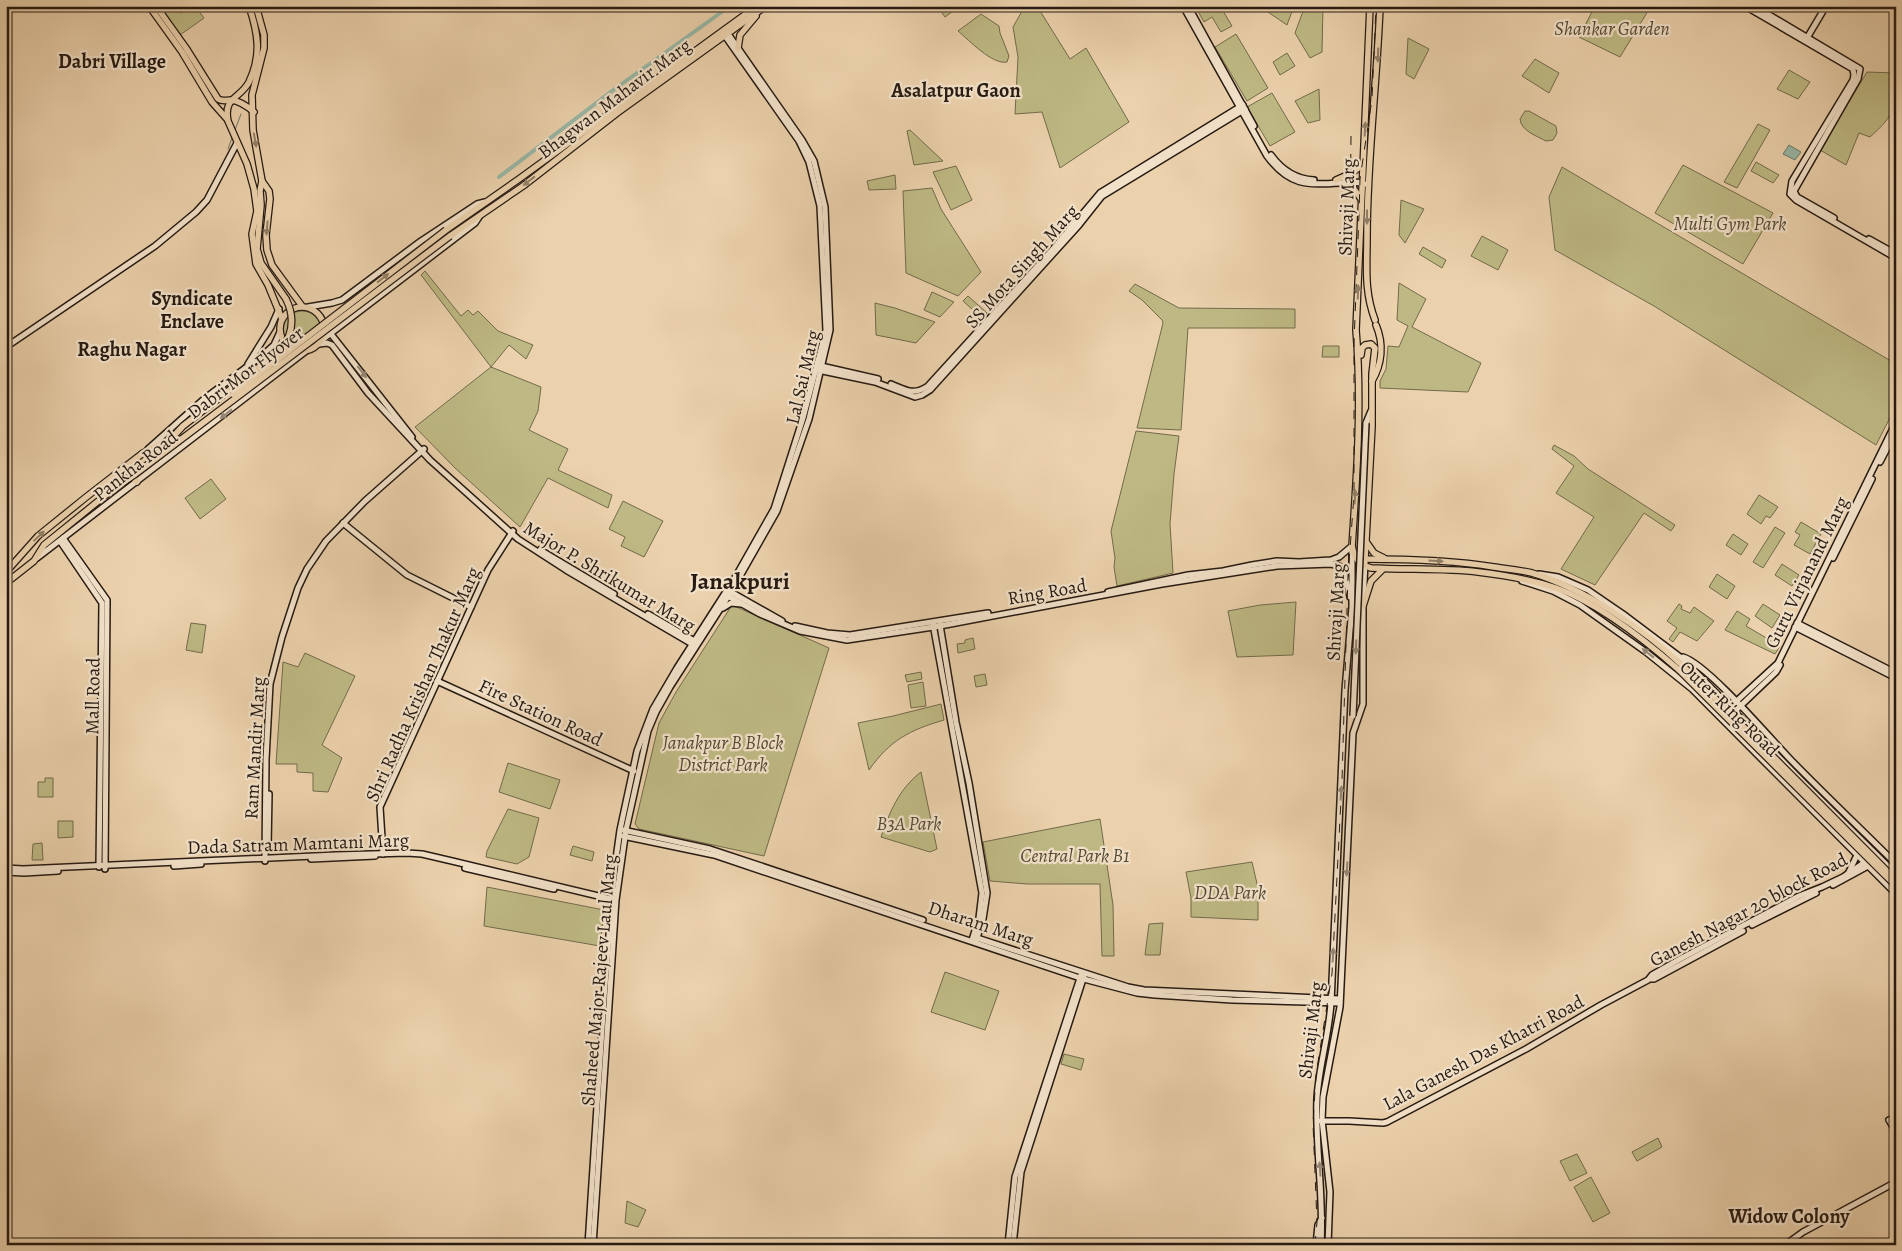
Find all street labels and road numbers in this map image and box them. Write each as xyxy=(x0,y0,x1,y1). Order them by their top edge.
street label: Bhagwan Mahavir Marg xyxy=(533,32,697,165)
street label: Shivaji Marg xyxy=(1332,157,1362,256)
street label: SS Mota Singh Marg xyxy=(959,199,1085,334)
street label: Dabri Mor Flyover xyxy=(182,320,309,425)
street label: Lal Sai Marg xyxy=(779,327,827,427)
street label: Pankha Road xyxy=(88,424,184,507)
street label: Guru Virjanand Marg xyxy=(1759,492,1855,653)
street label: Major P. Shrikumar Marg xyxy=(518,515,701,639)
street label: Shri Radha Krishan Thakur Marg xyxy=(359,562,487,806)
street label: Shivaji Marg xyxy=(1320,562,1352,662)
street label: Ring Road xyxy=(1006,572,1090,612)
street label: Outer Ring Road xyxy=(1674,654,1785,764)
street label: Mall Road xyxy=(79,656,107,735)
street label: Fire Station Road xyxy=(474,673,608,753)
street label: Ram Mandir Marg xyxy=(238,676,272,820)
street label: Dada Satram Mamtani Marg xyxy=(187,827,410,861)
street label: Ganesh Nagar 20 block Road xyxy=(1645,846,1853,973)
street label: Shaheed Major Rajeev Laul Marg xyxy=(575,853,623,1107)
street label: Dharam Marg xyxy=(925,895,1037,953)
street label: Shivaji Marg xyxy=(1292,980,1330,1080)
street label: Lala Ganesh Das Khatri Road xyxy=(1378,988,1589,1117)

